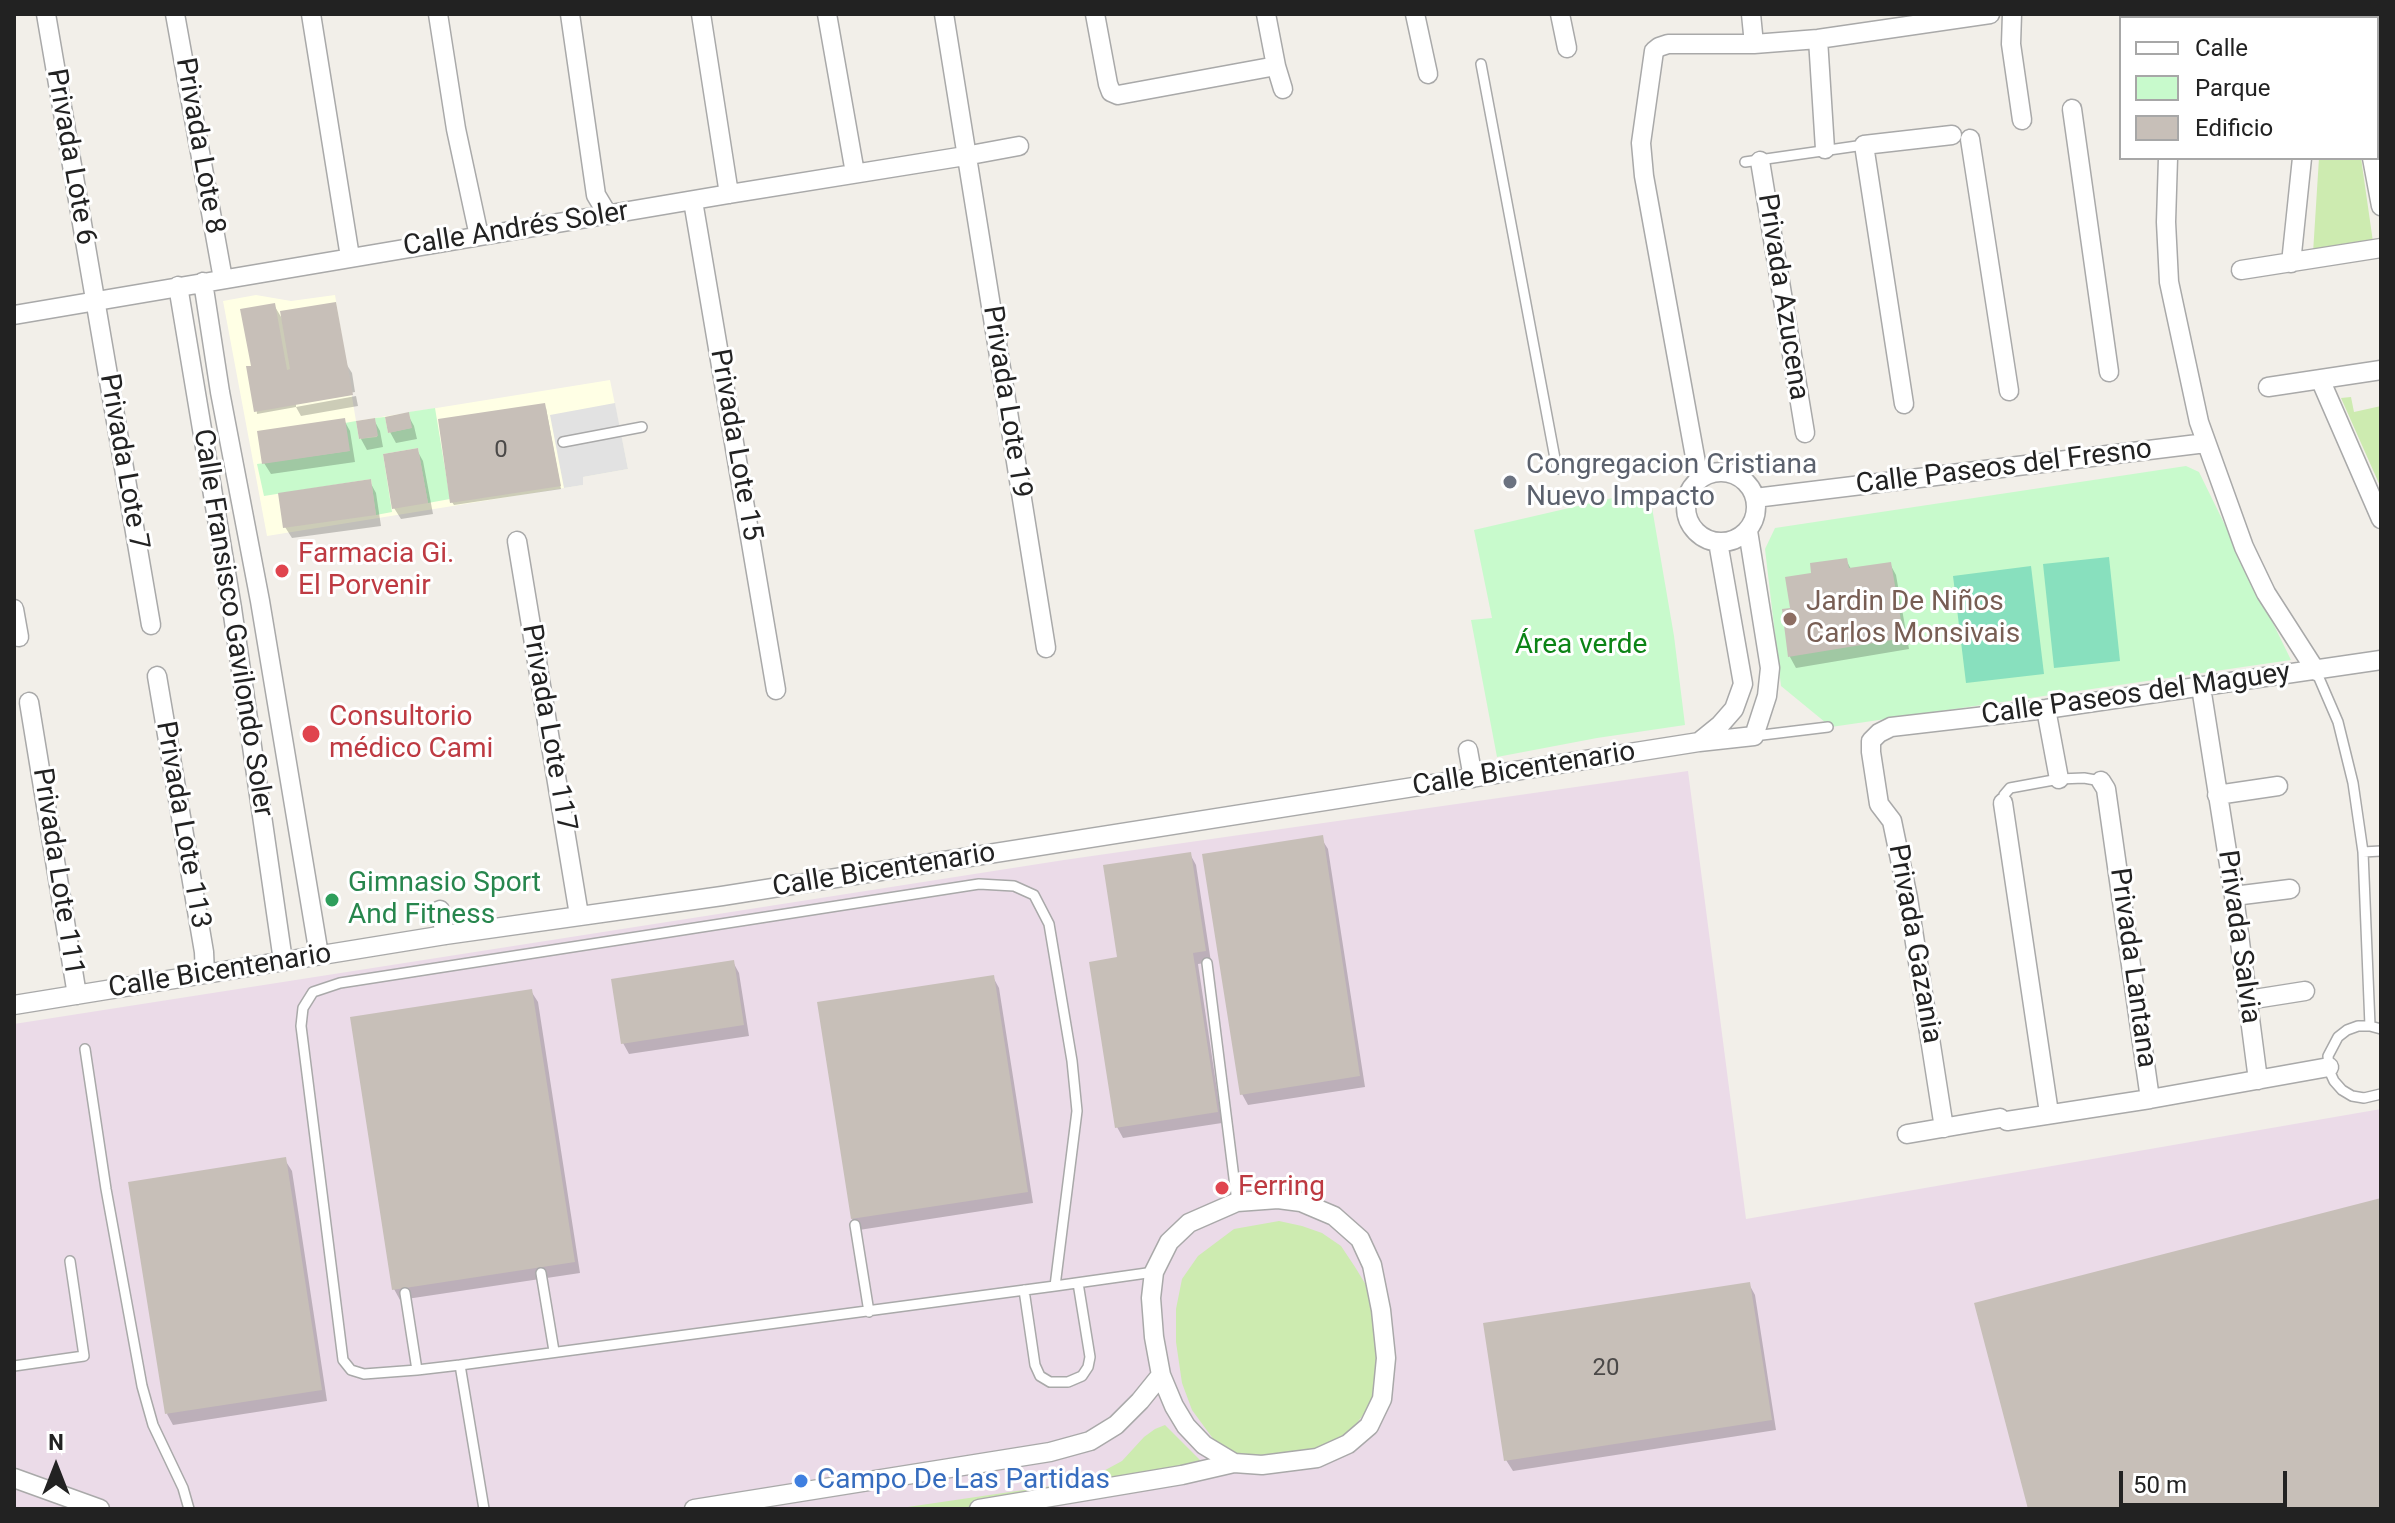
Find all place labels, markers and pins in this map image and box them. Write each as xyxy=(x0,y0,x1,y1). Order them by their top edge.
place label: Congregacion Cristiana Nuevo Impacto xyxy=(1526,449,1817,515)
marker: Congregacion Cristiana Nuevo Impacto xyxy=(1501,473,1519,491)
place label: Farmacia Gi. El Porvenir xyxy=(298,538,454,604)
marker: Farmacia Gi. El Porvenir xyxy=(273,562,291,580)
place label: Jardin De Niños Carlos Monsivais xyxy=(1806,586,2020,652)
marker: Jardin De Niños Carlos Monsivais xyxy=(1781,610,1799,628)
place label: Consultorio médico Cami xyxy=(329,701,493,767)
marker: Consultorio médico Cami xyxy=(300,723,322,745)
place label: Gimnasio Sport And Fitness xyxy=(348,867,541,933)
marker: Gimnasio Sport And Fitness xyxy=(323,891,341,909)
place label: Ferring xyxy=(1238,1171,1325,1205)
marker: Ferring xyxy=(1213,1179,1231,1197)
place label: Campo De Las Partidas xyxy=(817,1464,1110,1498)
marker: Campo De Las Partidas xyxy=(792,1472,810,1490)

